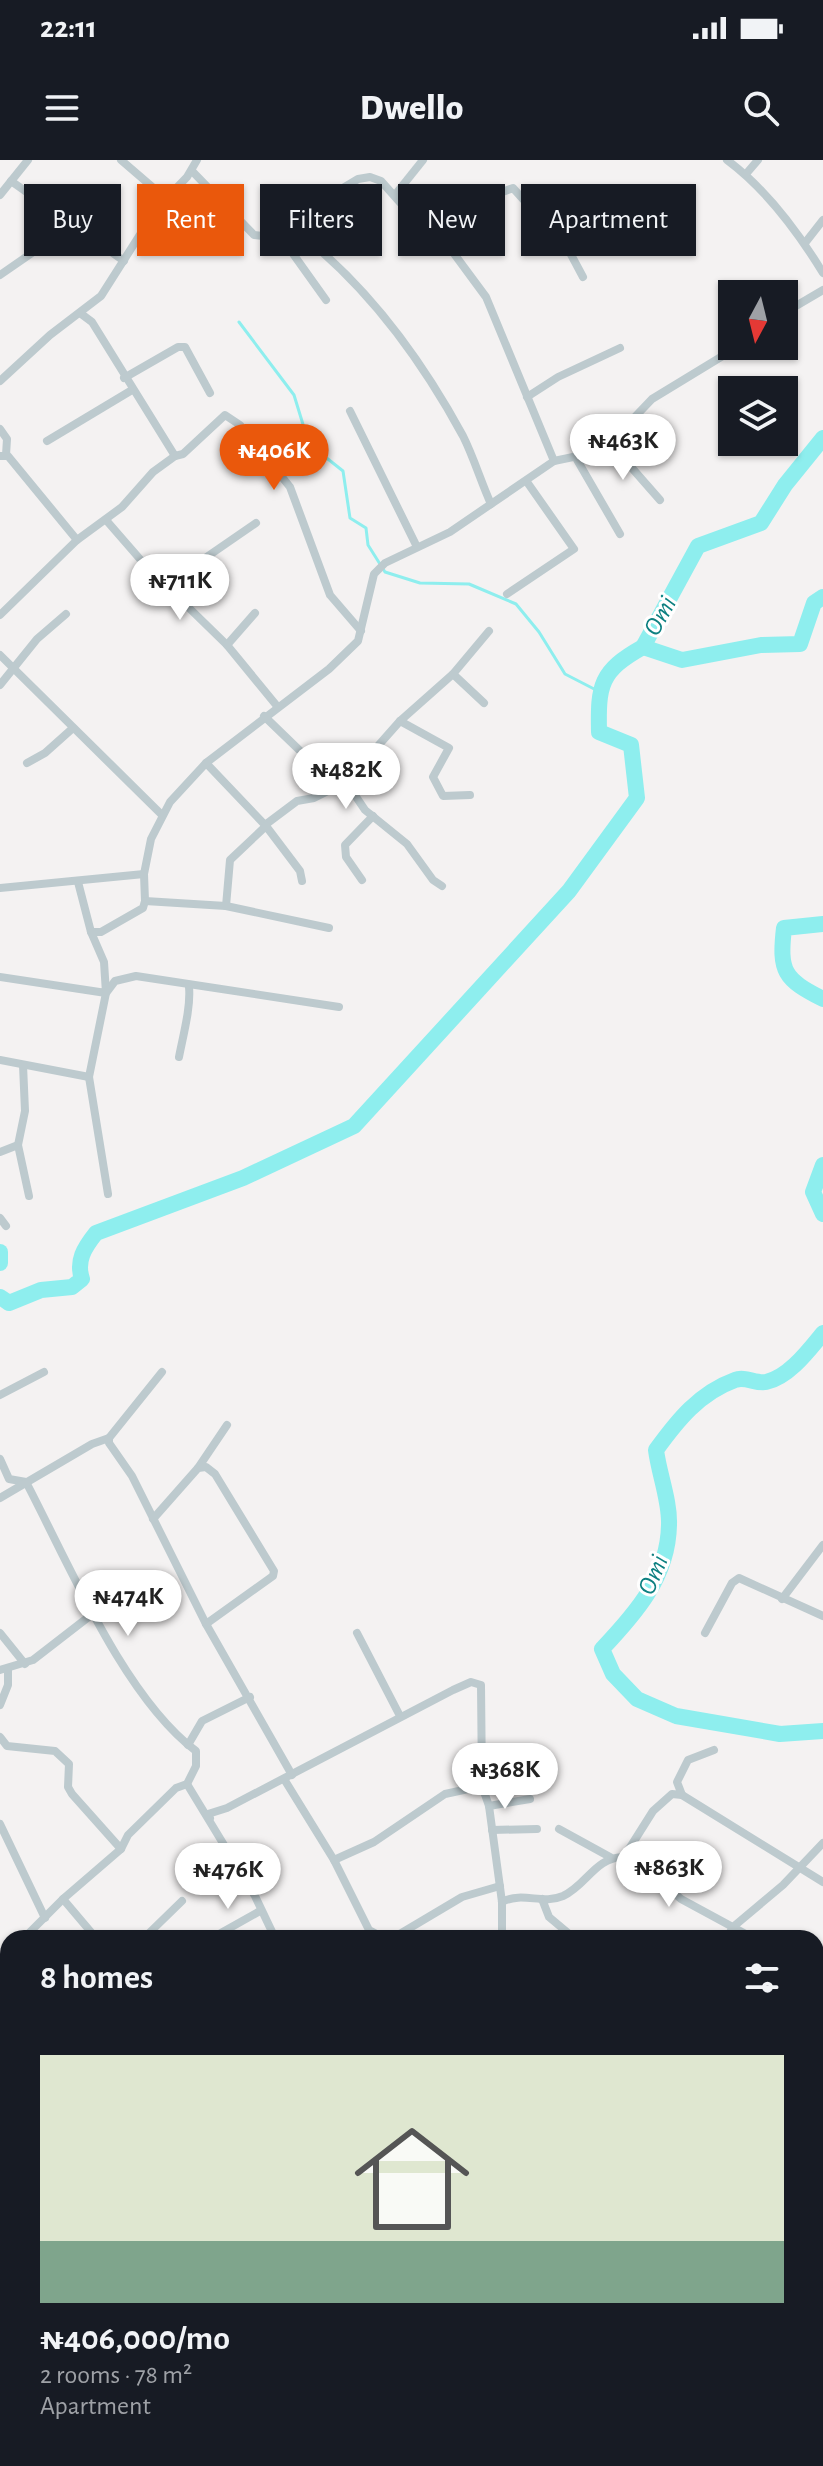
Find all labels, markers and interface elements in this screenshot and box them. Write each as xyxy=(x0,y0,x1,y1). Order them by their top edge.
text: 22:11 xyxy=(40,13,97,43)
icon: menu xyxy=(40,86,84,130)
icon: search xyxy=(739,86,783,130)
text: Dwello xyxy=(360,90,463,126)
chip: Buy xyxy=(24,184,121,256)
chip: Rent xyxy=(137,184,244,256)
chip: Filters xyxy=(260,184,382,256)
chip: New xyxy=(398,184,505,256)
chip: Apartment xyxy=(521,184,696,256)
north arrow xyxy=(718,280,798,360)
map controls xyxy=(718,280,798,456)
button: layers xyxy=(718,376,798,456)
pin: ₦463K xyxy=(567,414,679,482)
pin: ₦406K xyxy=(218,424,330,492)
text: ₦463K xyxy=(588,427,658,453)
text: ₦406K xyxy=(238,437,310,463)
pin: ₦711K xyxy=(124,554,236,622)
text: ₦711K xyxy=(148,567,212,593)
water label: Omi xyxy=(639,592,681,640)
pin: ₦482K xyxy=(290,743,402,811)
text: ₦482K xyxy=(310,756,382,782)
water label: Omi xyxy=(633,1551,673,1599)
pin: ₦474K xyxy=(72,1570,184,1638)
text: ₦474K xyxy=(93,1583,163,1609)
pin: ₦368K xyxy=(449,1743,561,1811)
text: ₦368K xyxy=(470,1756,540,1782)
pin: ₦863K xyxy=(613,1841,725,1909)
pin: ₦476K xyxy=(172,1843,284,1911)
text: ₦863K xyxy=(634,1854,704,1880)
text: ₦476K xyxy=(193,1856,263,1882)
icon: filters xyxy=(740,1956,784,2000)
text: 8 homes xyxy=(40,1961,153,1995)
icon: home xyxy=(340,2107,484,2251)
text: ₦406,000/mo xyxy=(40,2322,230,2356)
text: 2 rooms · 78 m² xyxy=(40,2362,192,2388)
text: Apartment xyxy=(40,2393,151,2419)

